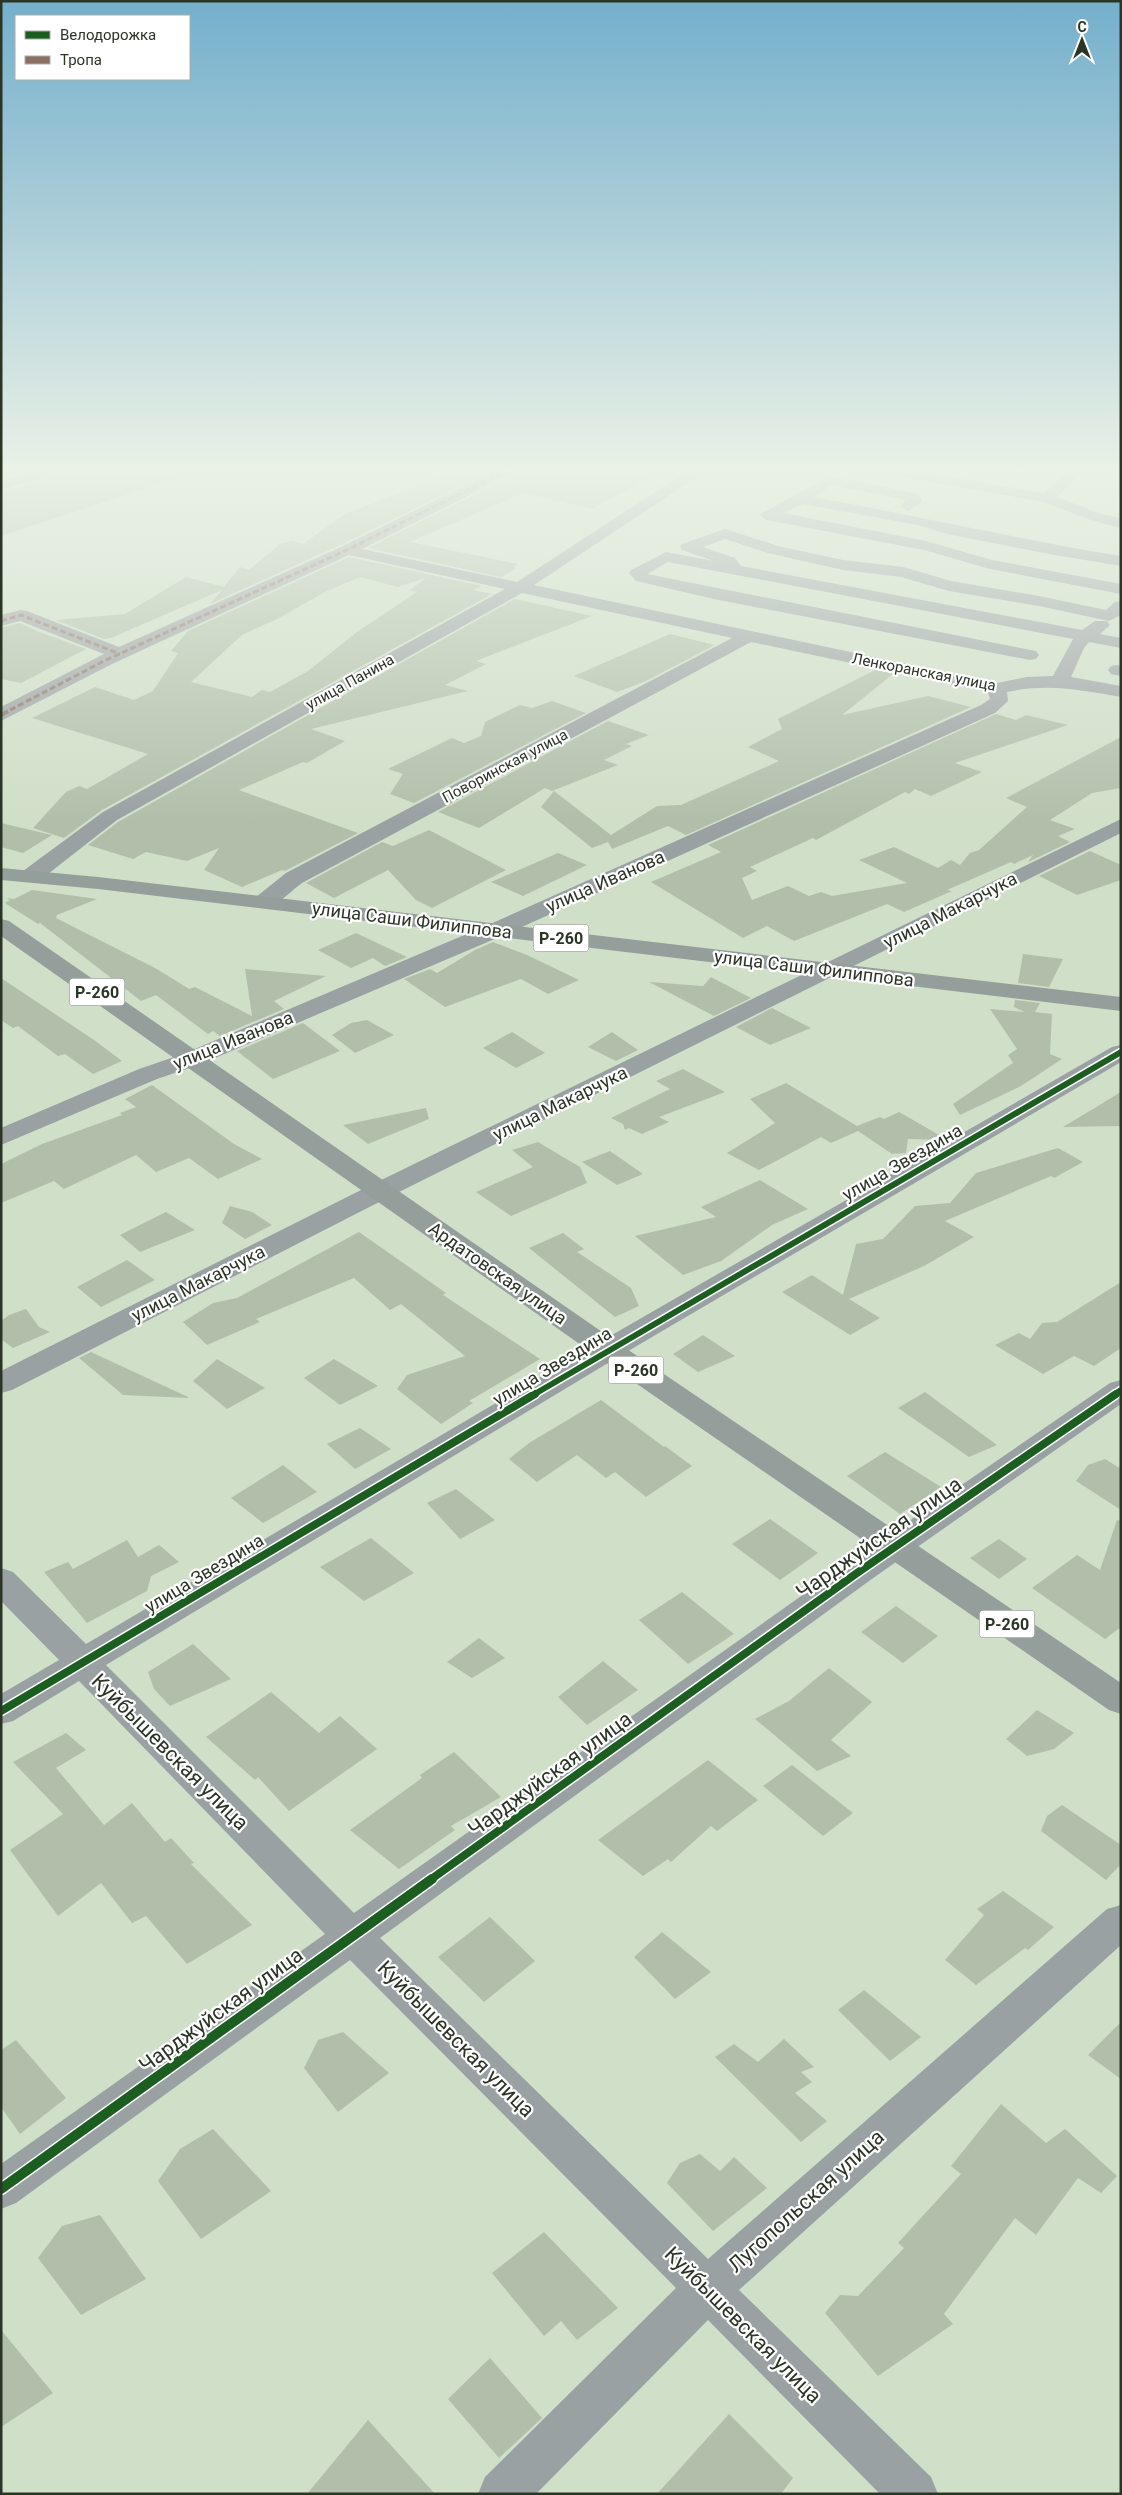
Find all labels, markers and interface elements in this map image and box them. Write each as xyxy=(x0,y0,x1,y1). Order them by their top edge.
legend xyxy=(15,15,190,80)
north arrow xyxy=(1057,15,1107,65)
text: С xyxy=(1077,19,1087,35)
text: Велодорожка xyxy=(60,26,156,44)
text: Тропа xyxy=(60,51,102,69)
street label: Ленкоранская улица xyxy=(851,649,997,695)
street label: улица Панина xyxy=(303,650,397,714)
street label: Поворинская улица xyxy=(439,725,571,807)
street label: улица Иванова xyxy=(542,845,668,917)
street label: улица Макарчука xyxy=(880,867,1020,953)
street label: улица Саши Филиппова xyxy=(311,897,513,943)
road number: Р-260 xyxy=(534,924,588,951)
street label: улица Саши Филиппова xyxy=(713,945,915,991)
road number: Р-260 xyxy=(70,979,124,1006)
street label: улица Иванова xyxy=(170,1006,296,1074)
street label: улица Макарчука xyxy=(489,1061,631,1145)
street label: улица Звездина xyxy=(838,1119,966,1205)
street label: Ардатовская улица xyxy=(425,1217,571,1329)
street label: улица Макарчука xyxy=(128,1240,268,1326)
street label: улица Звездина xyxy=(489,1322,615,1410)
road number: Р-260 xyxy=(608,1356,664,1384)
street label: Чарджуйская улица xyxy=(792,1472,966,1604)
street label: улица Звездина xyxy=(141,1529,267,1617)
road number: Р-260 xyxy=(980,1610,1034,1638)
street label: Куйбышевская улица xyxy=(87,1669,253,1835)
street label: Чарджуйская улица xyxy=(464,1707,636,1841)
street label: Чарджуйская улица xyxy=(135,1943,307,2077)
street label: Куйбышевская улица xyxy=(373,1956,539,2122)
street label: Лугопольская улица xyxy=(723,2125,889,2277)
street label: Куйбышевская улица xyxy=(660,2242,826,2408)

